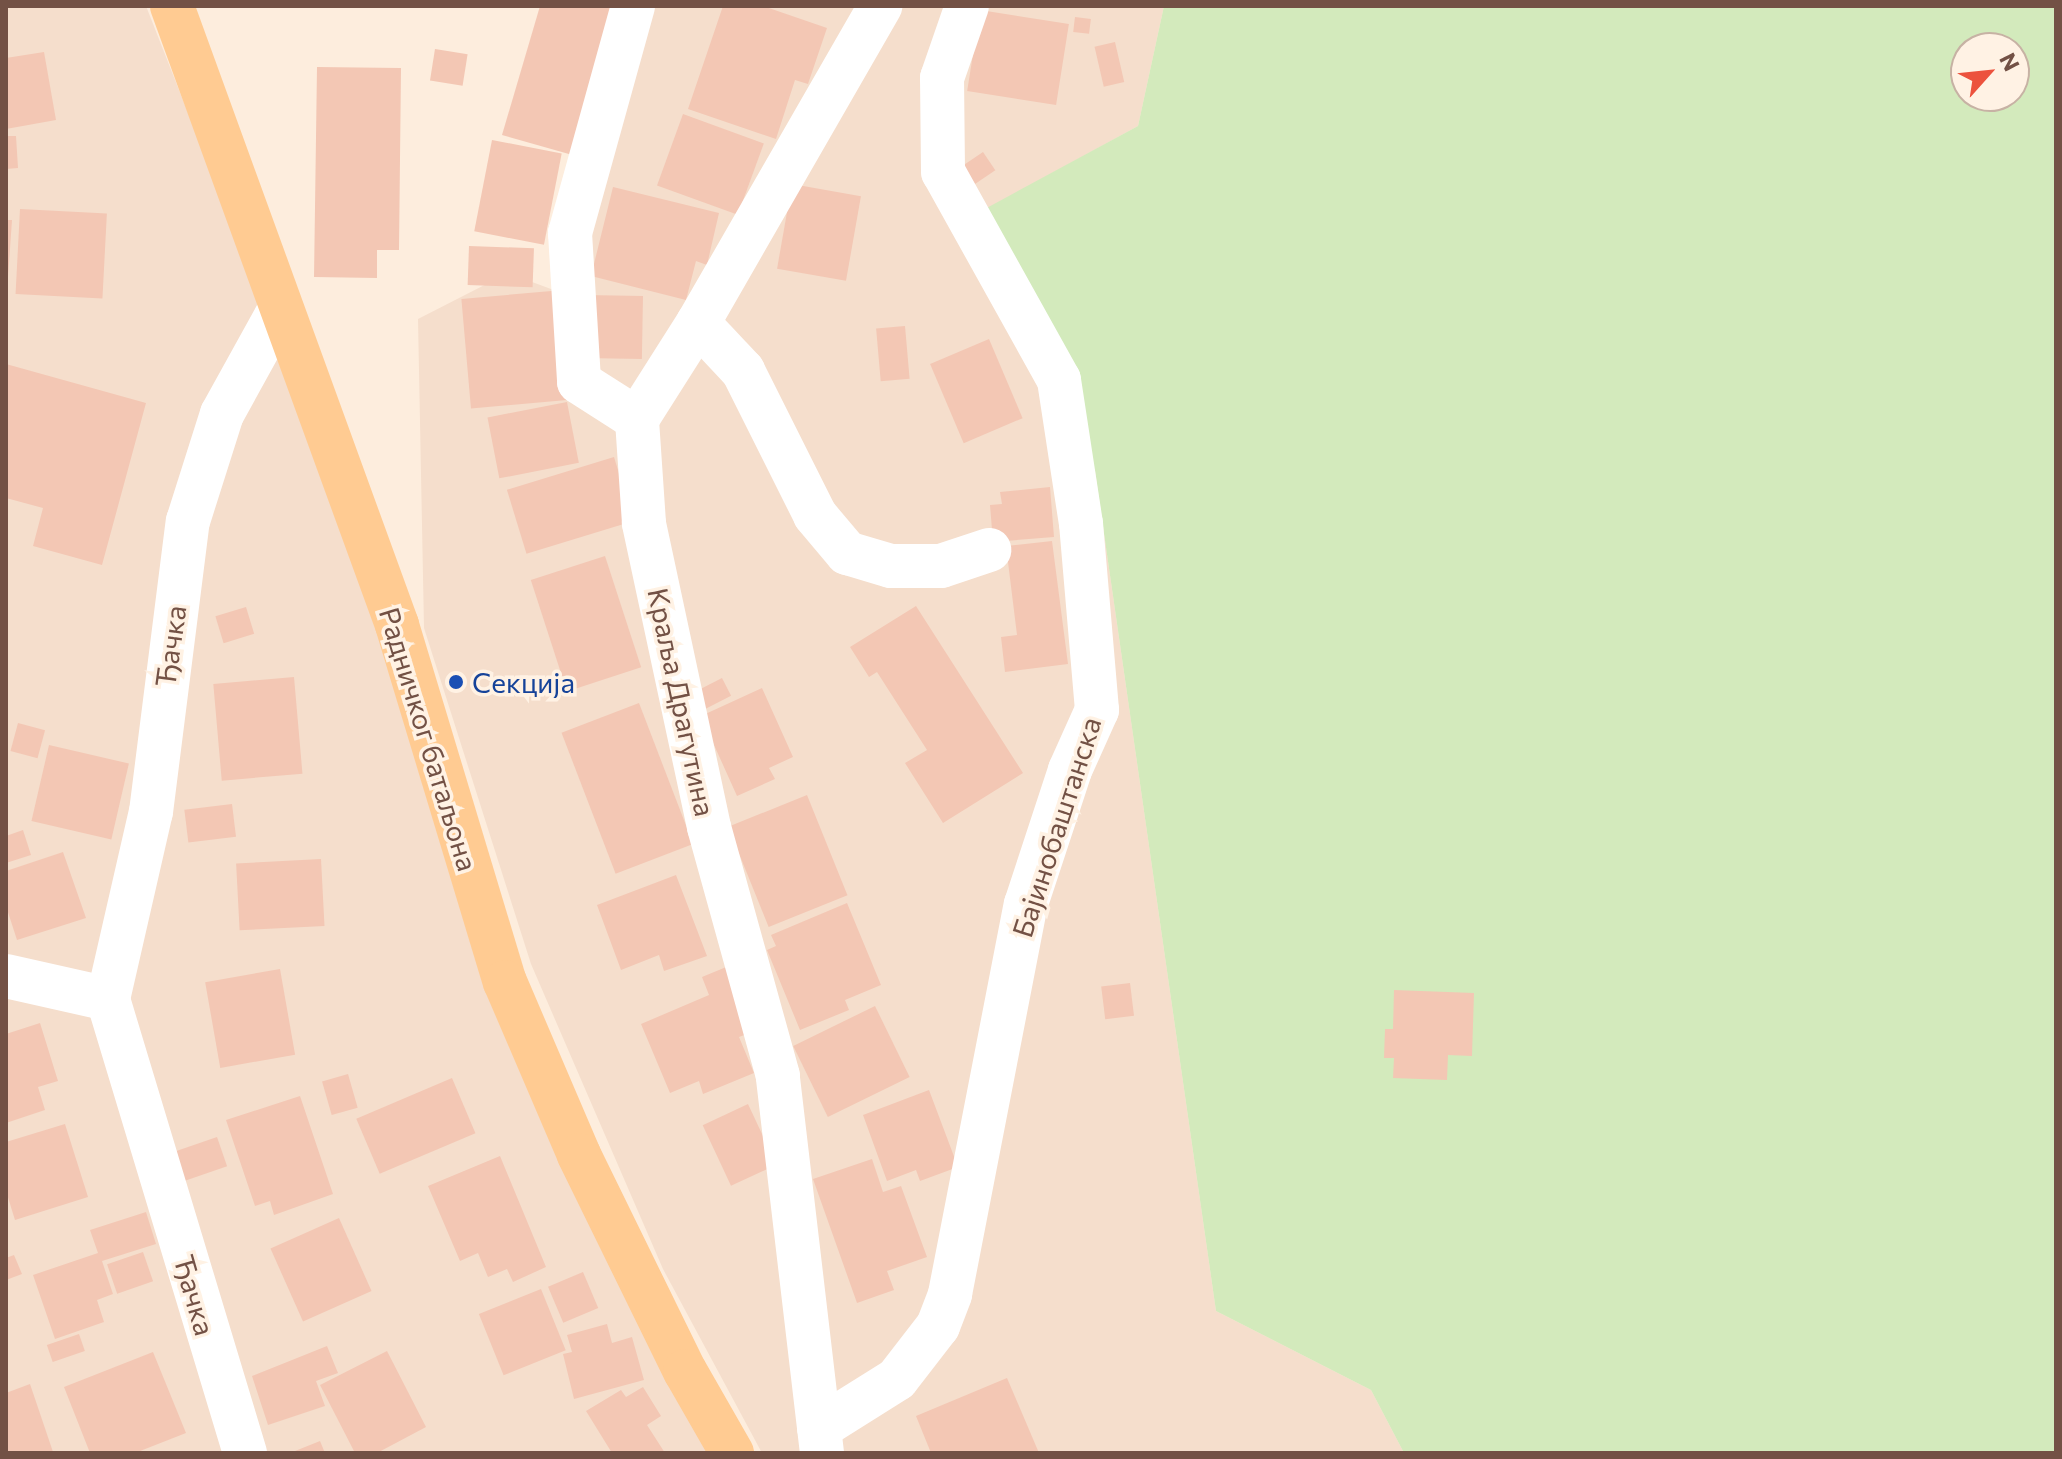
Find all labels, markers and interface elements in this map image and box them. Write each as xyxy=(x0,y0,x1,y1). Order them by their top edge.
north arrow xyxy=(1950,32,2030,112)
text: N xyxy=(1994,48,2026,75)
street label: Краља Драгутина xyxy=(641,585,723,819)
street label: Ђачка xyxy=(148,603,192,689)
street label: Радничког батаљона xyxy=(373,603,485,875)
place label: Секција xyxy=(472,665,575,699)
marker: Секција xyxy=(447,673,465,691)
street label: Бајинобаштанска xyxy=(1005,713,1107,941)
street label: Ђачка xyxy=(168,1251,222,1339)

